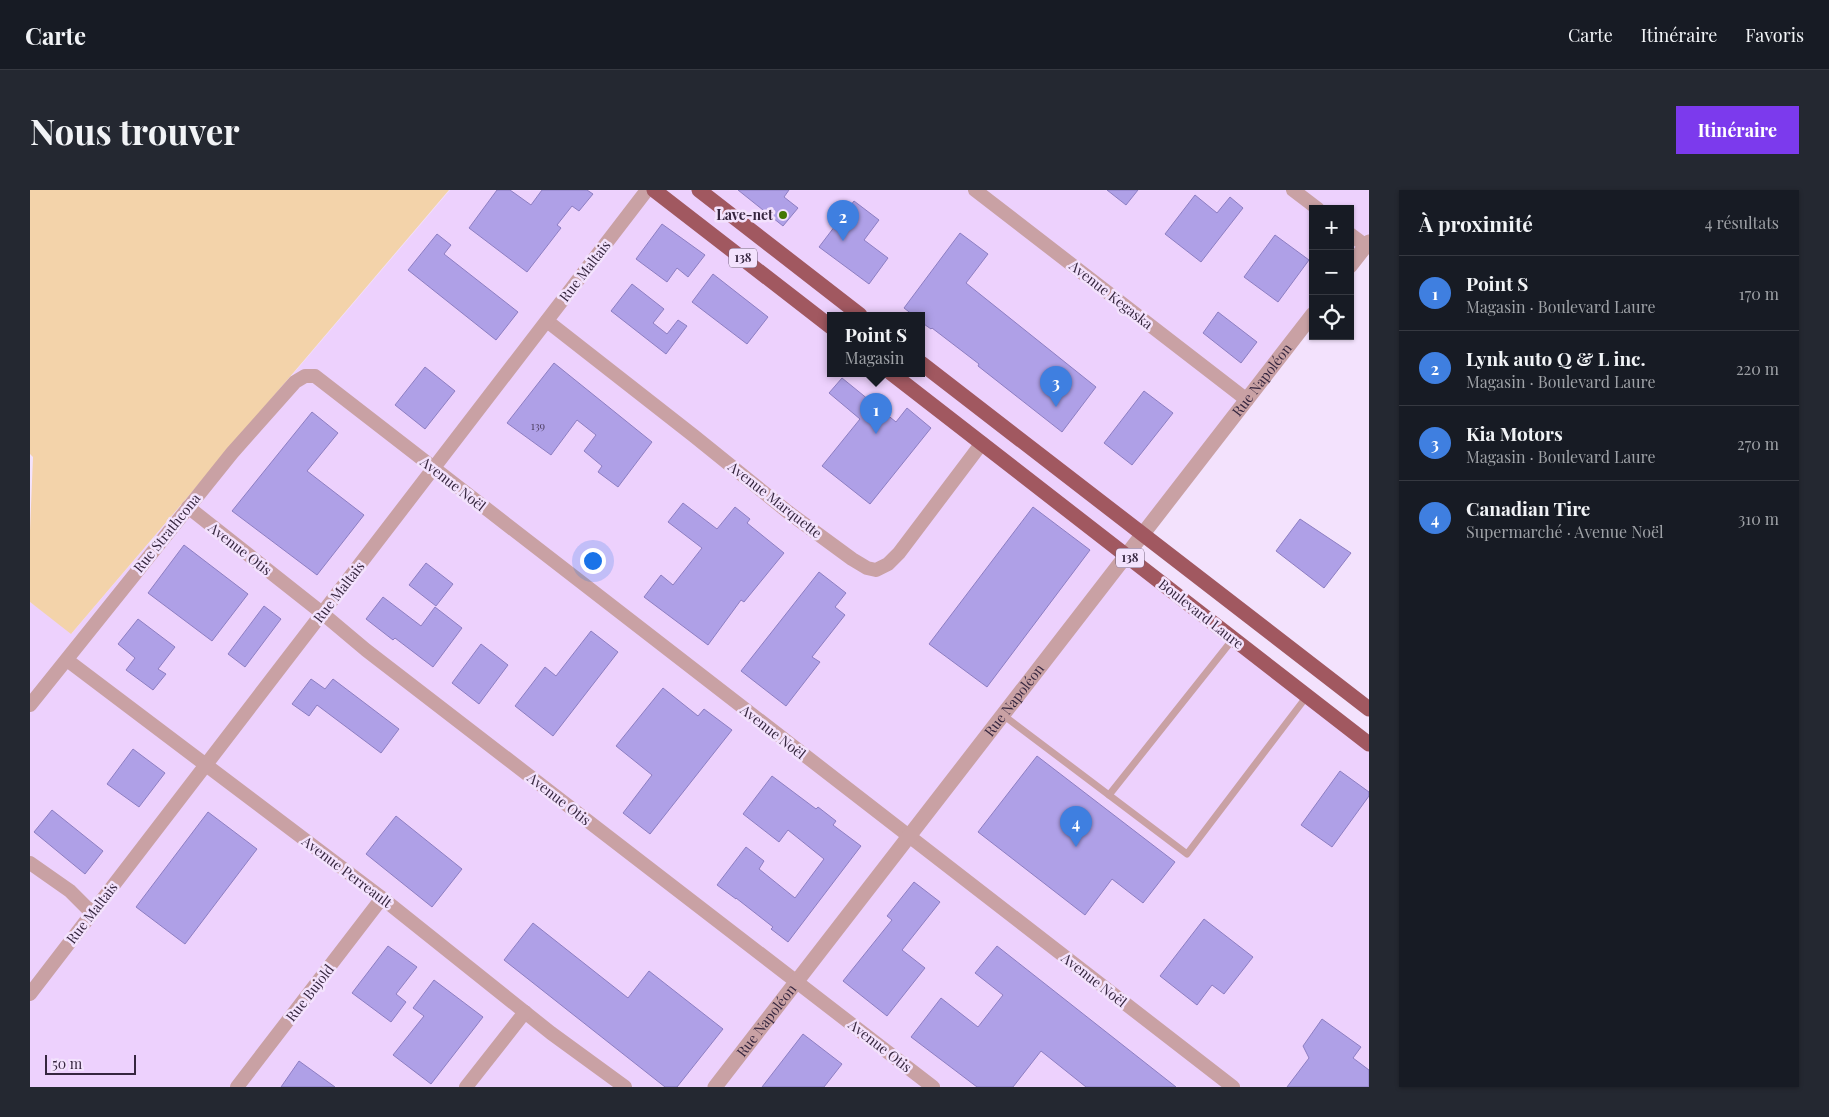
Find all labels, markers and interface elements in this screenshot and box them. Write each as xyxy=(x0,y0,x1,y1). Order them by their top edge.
text: Carte xyxy=(25,19,86,51)
text: Carte xyxy=(1568,23,1613,47)
text: Itinéraire xyxy=(1641,23,1717,47)
text: Favoris xyxy=(1745,23,1804,47)
button: Itinéraire xyxy=(1676,106,1799,154)
text: Nous trouver xyxy=(30,107,240,154)
pin: 2 xyxy=(827,200,859,241)
place label: Lave-net xyxy=(716,205,773,224)
map controls xyxy=(1309,205,1354,340)
button: + xyxy=(1309,205,1354,250)
marker: Lave-net xyxy=(777,209,789,221)
text: À proximité xyxy=(1419,209,1533,237)
text: 4 résultats xyxy=(1705,212,1779,233)
street label: Rue Maltais xyxy=(555,236,615,305)
road number: 138 xyxy=(729,248,757,268)
button: − xyxy=(1309,250,1354,295)
street label: Avenue Kegaska xyxy=(1065,255,1157,333)
text: Point S xyxy=(1466,270,1528,296)
text: 1 xyxy=(1432,283,1438,304)
text: 170 m xyxy=(1739,283,1779,304)
button: locate xyxy=(1309,295,1354,340)
text: Magasin · Boulevard Laure xyxy=(1466,296,1656,317)
popup xyxy=(827,312,925,377)
text: Point S xyxy=(845,321,907,347)
street label: Rue Napoléon xyxy=(1227,339,1296,420)
text: Lynk auto Q & L inc. xyxy=(1466,345,1646,371)
text: Magasin xyxy=(845,347,904,368)
text: 2 xyxy=(1431,358,1439,379)
text: 220 m xyxy=(1736,358,1779,379)
pin: 3 xyxy=(1040,366,1072,407)
text: Magasin · Boulevard Laure xyxy=(1466,371,1656,392)
pin: 1 xyxy=(860,393,892,434)
house number: 139 xyxy=(531,418,546,433)
text: Kia Motors xyxy=(1466,420,1563,446)
text: 3 xyxy=(1431,433,1439,454)
text: 270 m xyxy=(1737,433,1779,454)
text: Magasin · Boulevard Laure xyxy=(1466,446,1656,467)
street label: Avenue Noël xyxy=(416,451,490,515)
street label: Avenue Marquette xyxy=(724,456,826,542)
street label: Rue Strathcona xyxy=(129,489,204,576)
text: Canadian Tire xyxy=(1466,495,1590,521)
text: 4 xyxy=(1431,508,1439,529)
text: 310 m xyxy=(1738,508,1779,529)
street label: Avenue Otis xyxy=(204,517,276,579)
text: Supermarché · Avenue Noël xyxy=(1466,521,1664,542)
your location xyxy=(580,548,606,574)
road number: 138 xyxy=(1116,548,1144,568)
street label: Rue Maltais xyxy=(309,557,369,626)
street label: Boulevard Laure xyxy=(1155,574,1248,653)
street label: Rue Napoléon xyxy=(980,659,1048,740)
street label: Avenue Noël xyxy=(736,699,810,763)
street label: Avenue Otis xyxy=(523,767,595,829)
pin: 4 xyxy=(1060,806,1092,847)
street label: Avenue Perreault xyxy=(298,831,397,912)
street label: Rue Maltais xyxy=(62,878,122,947)
street label: Avenue Noël xyxy=(1057,947,1131,1011)
street label: Rue Bujold xyxy=(281,960,338,1025)
street label: Rue Napoléon xyxy=(732,979,801,1061)
street label: Avenue Otis xyxy=(844,1014,916,1076)
scale bar xyxy=(45,1052,136,1075)
text: 50 m xyxy=(52,1054,82,1073)

